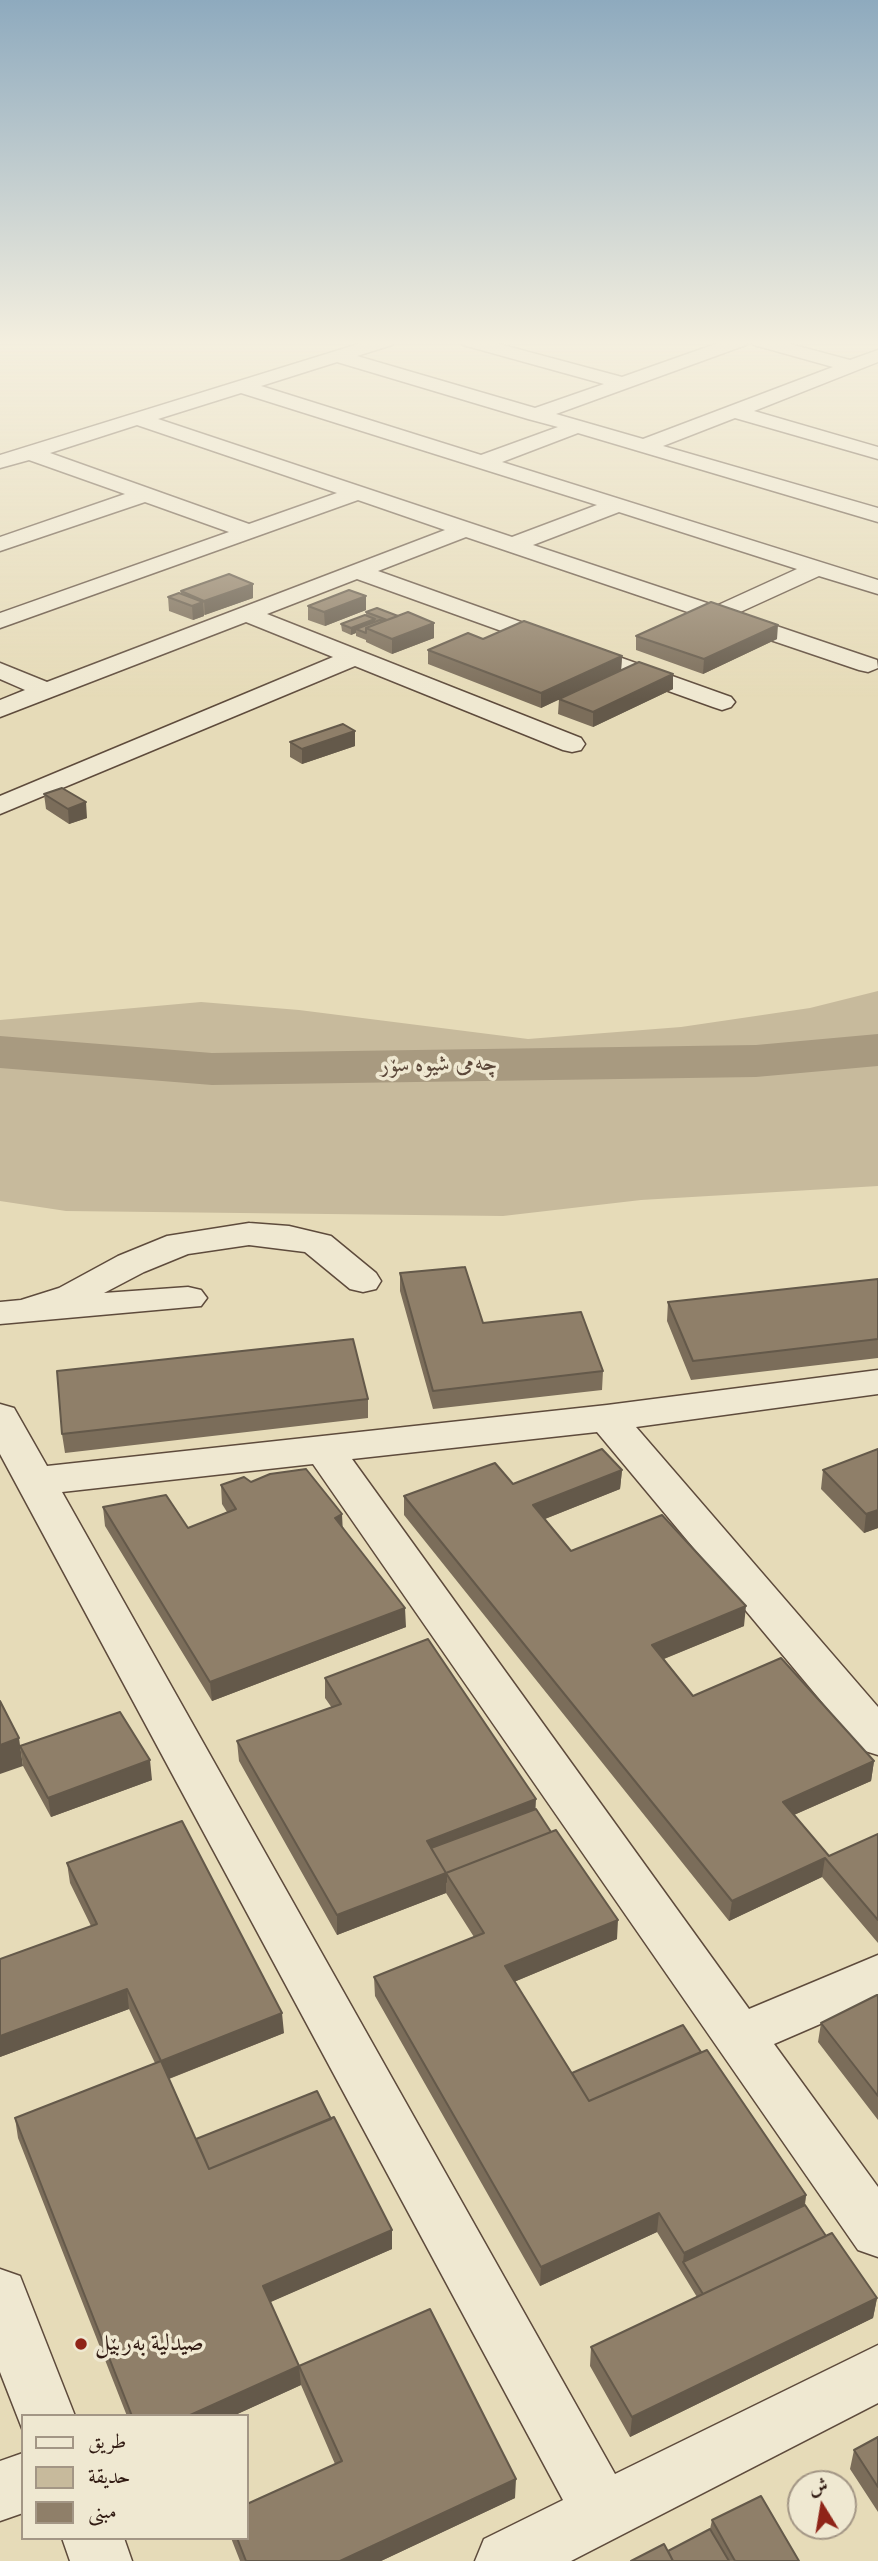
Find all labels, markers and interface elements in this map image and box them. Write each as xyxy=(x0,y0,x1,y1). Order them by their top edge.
water label: چەمی شیوە سۆر xyxy=(380,1050,498,1080)
place label: صيدلية بەربێل xyxy=(95,2330,204,2358)
marker: صيدلية بەربێل xyxy=(73,2336,89,2352)
legend xyxy=(21,2414,248,2540)
text: طريق xyxy=(88,2428,126,2454)
text: حديقة xyxy=(88,2463,131,2489)
north arrow xyxy=(787,2470,857,2540)
text: ش xyxy=(807,2473,830,2499)
text: مبنى xyxy=(88,2498,117,2524)

